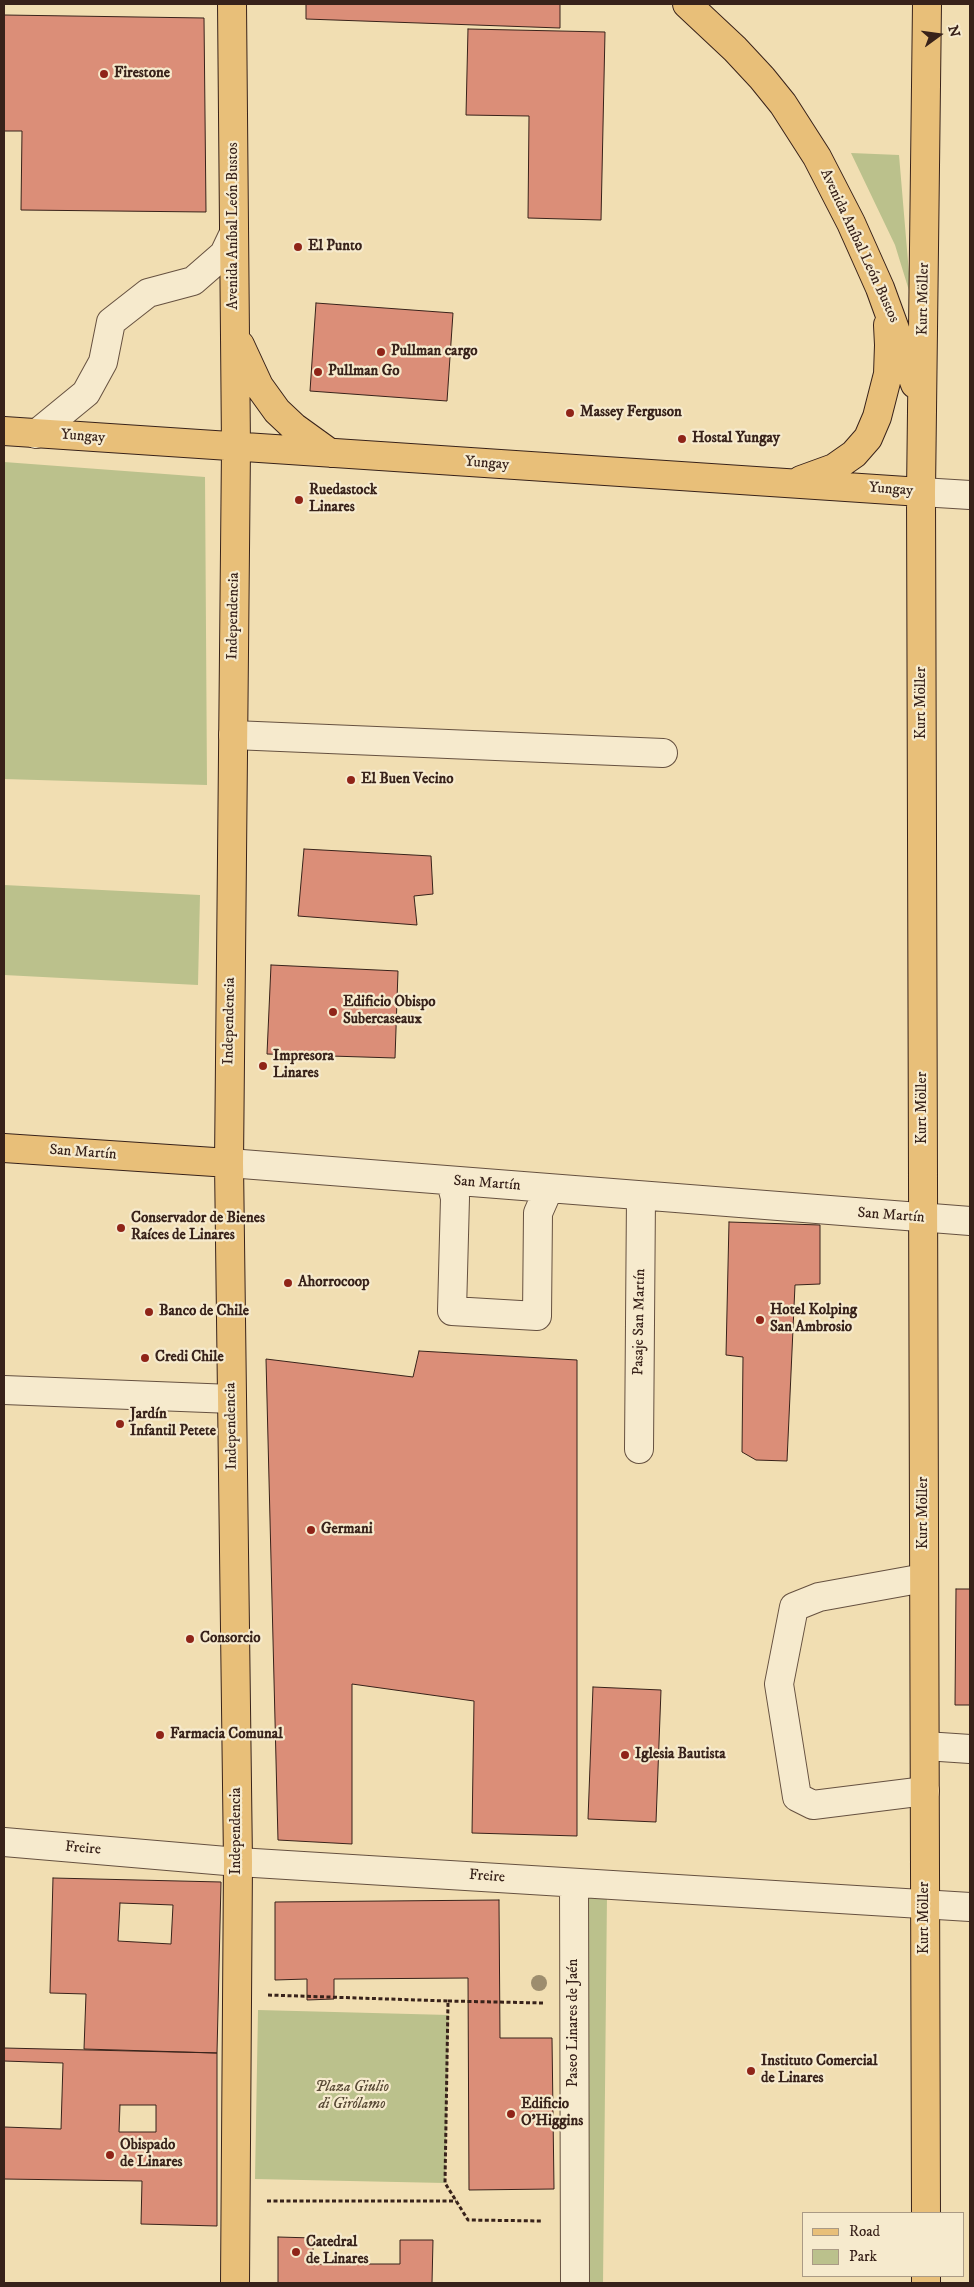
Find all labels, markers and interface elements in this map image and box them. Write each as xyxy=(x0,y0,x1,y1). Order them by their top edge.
north arrow xyxy=(914,10,964,60)
text: N xyxy=(943,24,964,39)
place label: Firestone xyxy=(114,65,170,83)
marker: Firestone xyxy=(98,68,110,80)
street label: Avenida Aníbal León Bustos xyxy=(225,142,243,310)
street label: Avenida Aníbal León Bustos xyxy=(815,166,903,326)
place label: El Punto xyxy=(308,238,362,256)
marker: El Punto xyxy=(292,241,304,253)
street label: Kurt Möller xyxy=(914,262,934,336)
place label: Pullman cargo xyxy=(391,343,478,361)
marker: Pullman cargo xyxy=(375,346,387,358)
place label: Pullman Go xyxy=(328,363,399,381)
marker: Pullman Go xyxy=(312,366,324,378)
place label: Massey Ferguson xyxy=(580,404,682,422)
marker: Massey Ferguson xyxy=(564,407,576,419)
street label: Yungay xyxy=(60,426,106,448)
place label: Hostal Yungay xyxy=(692,430,780,448)
marker: Hostal Yungay xyxy=(676,433,688,445)
street label: Yungay xyxy=(464,453,510,475)
street label: Yungay xyxy=(868,479,914,501)
place label: Ruedastock Linares xyxy=(309,482,377,517)
marker: Ruedastock Linares xyxy=(293,494,305,506)
street label: Independencia xyxy=(224,572,244,660)
street label: Kurt Möller xyxy=(913,667,931,739)
place label: El Buen Vecino xyxy=(361,771,454,789)
marker: El Buen Vecino xyxy=(345,774,357,786)
street label: Independencia xyxy=(220,977,240,1065)
place label: Edificio Obispo Subercaseaux xyxy=(343,994,436,1029)
marker: Edificio Obispo Subercaseaux xyxy=(327,1006,339,1018)
place label: Impresora Linares xyxy=(273,1048,334,1083)
marker: Impresora Linares xyxy=(257,1060,269,1072)
street label: Kurt Möller xyxy=(914,1072,932,1144)
street label: San Martín xyxy=(49,1142,117,1164)
street label: San Martín xyxy=(453,1173,521,1195)
street label: San Martín xyxy=(857,1205,925,1227)
place label: Conservador de Bienes Raíces de Linares xyxy=(131,1210,265,1245)
marker: Conservador de Bienes Raíces de Linares xyxy=(115,1222,127,1234)
street label: Pasaje San Martín xyxy=(630,1268,650,1376)
place label: Ahorrocoop xyxy=(298,1274,370,1292)
marker: Ahorrocoop xyxy=(282,1277,294,1289)
place label: Hotel Kolping San Ambrosio xyxy=(770,1302,857,1337)
place label: Banco de Chile xyxy=(159,1303,249,1321)
marker: Banco de Chile xyxy=(143,1306,155,1318)
marker: Hotel Kolping San Ambrosio xyxy=(754,1314,766,1326)
place label: Credi Chile xyxy=(155,1349,224,1367)
marker: Credi Chile xyxy=(139,1352,151,1364)
street label: Independencia xyxy=(222,1382,242,1470)
place label: Jardín Infantil Petete xyxy=(130,1406,216,1441)
marker: Jardín Infantil Petete xyxy=(114,1418,126,1430)
street label: Kurt Möller xyxy=(915,1477,933,1549)
place label: Germani xyxy=(321,1521,373,1539)
marker: Germani xyxy=(305,1524,317,1536)
place label: Consorcio xyxy=(200,1630,261,1648)
marker: Consorcio xyxy=(184,1633,196,1645)
place label: Farmacia Comunal xyxy=(170,1726,283,1744)
marker: Farmacia Comunal xyxy=(154,1729,166,1741)
place label: Iglesia Bautista xyxy=(635,1746,726,1764)
marker: Iglesia Bautista xyxy=(619,1749,631,1761)
street label: Independencia xyxy=(228,1787,246,1875)
street label: Freire xyxy=(64,1838,102,1860)
street label: Freire xyxy=(468,1867,506,1887)
street label: Kurt Möller xyxy=(916,1882,934,1954)
street label: Paseo Linares de Jaén xyxy=(565,1959,583,2087)
place label: Instituto Comercial de Linares xyxy=(761,2053,877,2088)
marker: Instituto Comercial de Linares xyxy=(745,2065,757,2077)
park label: Plaza Giulio di Girólamo xyxy=(315,2079,389,2114)
place label: Edificio O'Higgins xyxy=(521,2096,583,2131)
marker: Edificio O'Higgins xyxy=(505,2108,517,2120)
place label: Obispado de Linares xyxy=(120,2137,183,2172)
marker: Obispado de Linares xyxy=(104,2149,116,2161)
legend xyxy=(802,2212,964,2277)
text: Road xyxy=(849,2222,880,2241)
place label: Catedral de Linares xyxy=(306,2234,369,2269)
marker: Catedral de Linares xyxy=(290,2246,302,2258)
text: Park xyxy=(849,2247,877,2266)

